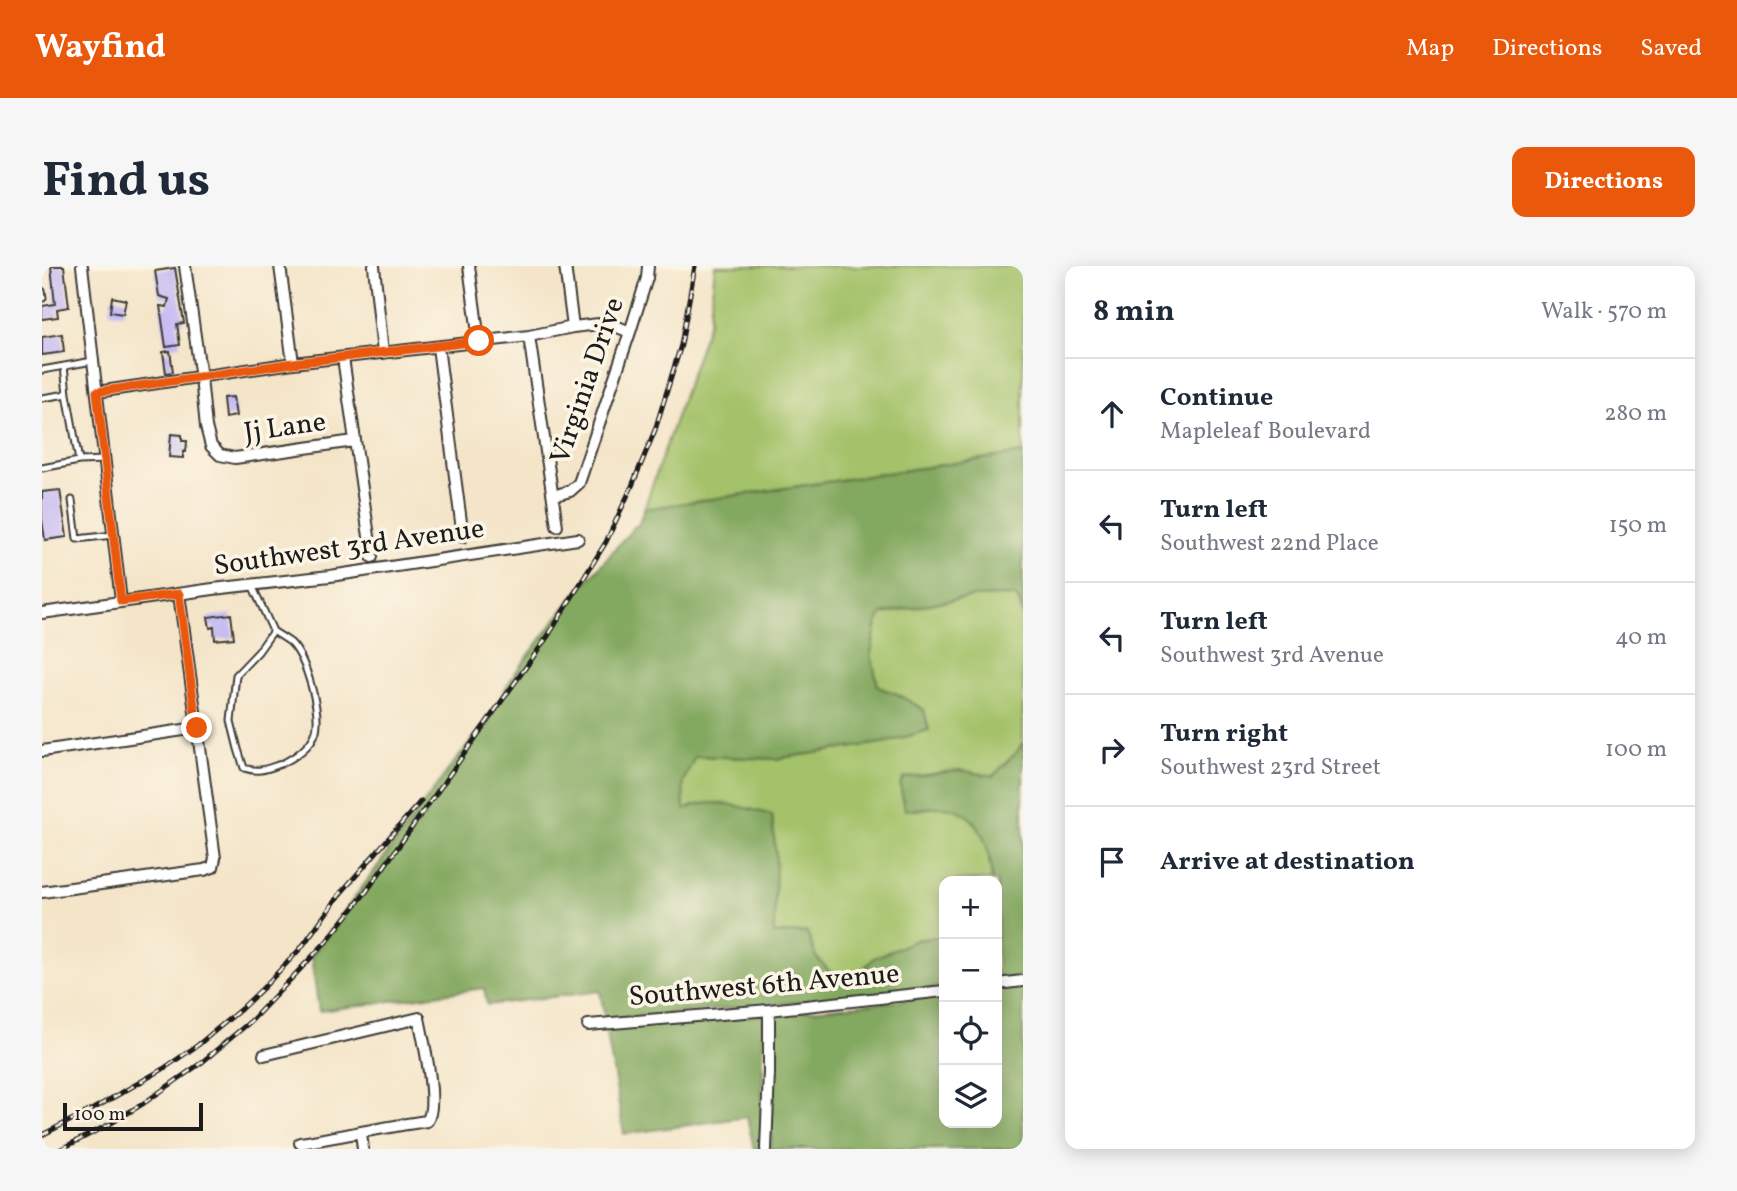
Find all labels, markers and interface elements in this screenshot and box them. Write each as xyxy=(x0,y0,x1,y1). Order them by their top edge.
text: Wayfind xyxy=(35,26,166,72)
text: Map xyxy=(1406,32,1454,66)
text: Directions xyxy=(1492,32,1602,66)
text: Saved xyxy=(1640,32,1702,66)
button: Directions xyxy=(1512,147,1695,217)
text: Find us xyxy=(42,148,210,217)
text: 8 min xyxy=(1093,291,1175,333)
street label: Virginia Drive xyxy=(541,292,635,470)
text: Walk · 570 m xyxy=(1541,296,1667,328)
route start xyxy=(463,325,494,356)
text: Continue xyxy=(1160,380,1273,416)
icon: ahead xyxy=(1093,395,1131,433)
text: 280 m xyxy=(1604,398,1667,430)
street label: Jj Lane xyxy=(242,403,328,453)
text: Mapleleaf Boulevard xyxy=(1160,416,1371,448)
text: Turn left xyxy=(1160,492,1268,528)
icon: left xyxy=(1093,507,1131,545)
street label: Southwest 3rd Avenue xyxy=(211,510,487,586)
text: 150 m xyxy=(1609,510,1667,542)
text: Southwest 22nd Place xyxy=(1160,528,1379,560)
text: Turn left xyxy=(1160,604,1268,640)
icon: left xyxy=(1093,619,1131,657)
text: 40 m xyxy=(1615,622,1667,654)
text: Southwest 3rd Avenue xyxy=(1160,640,1384,672)
route end xyxy=(181,712,212,743)
text: Turn right xyxy=(1160,716,1288,752)
icon: right xyxy=(1093,731,1131,769)
text: 100 m xyxy=(1605,734,1667,766)
text: Southwest 23rd Street xyxy=(1160,752,1381,784)
icon: arrive xyxy=(1093,843,1131,881)
text: Arrive at destination xyxy=(1160,844,1415,880)
map controls xyxy=(939,876,1002,1128)
button: + xyxy=(939,876,1002,939)
button: − xyxy=(939,939,1002,1002)
street label: Southwest 6th Avenue xyxy=(627,955,901,1017)
button: locate xyxy=(939,1002,1002,1065)
button: layers xyxy=(939,1065,1002,1128)
scale bar xyxy=(63,1100,203,1132)
text: 100 m xyxy=(74,1102,125,1128)

